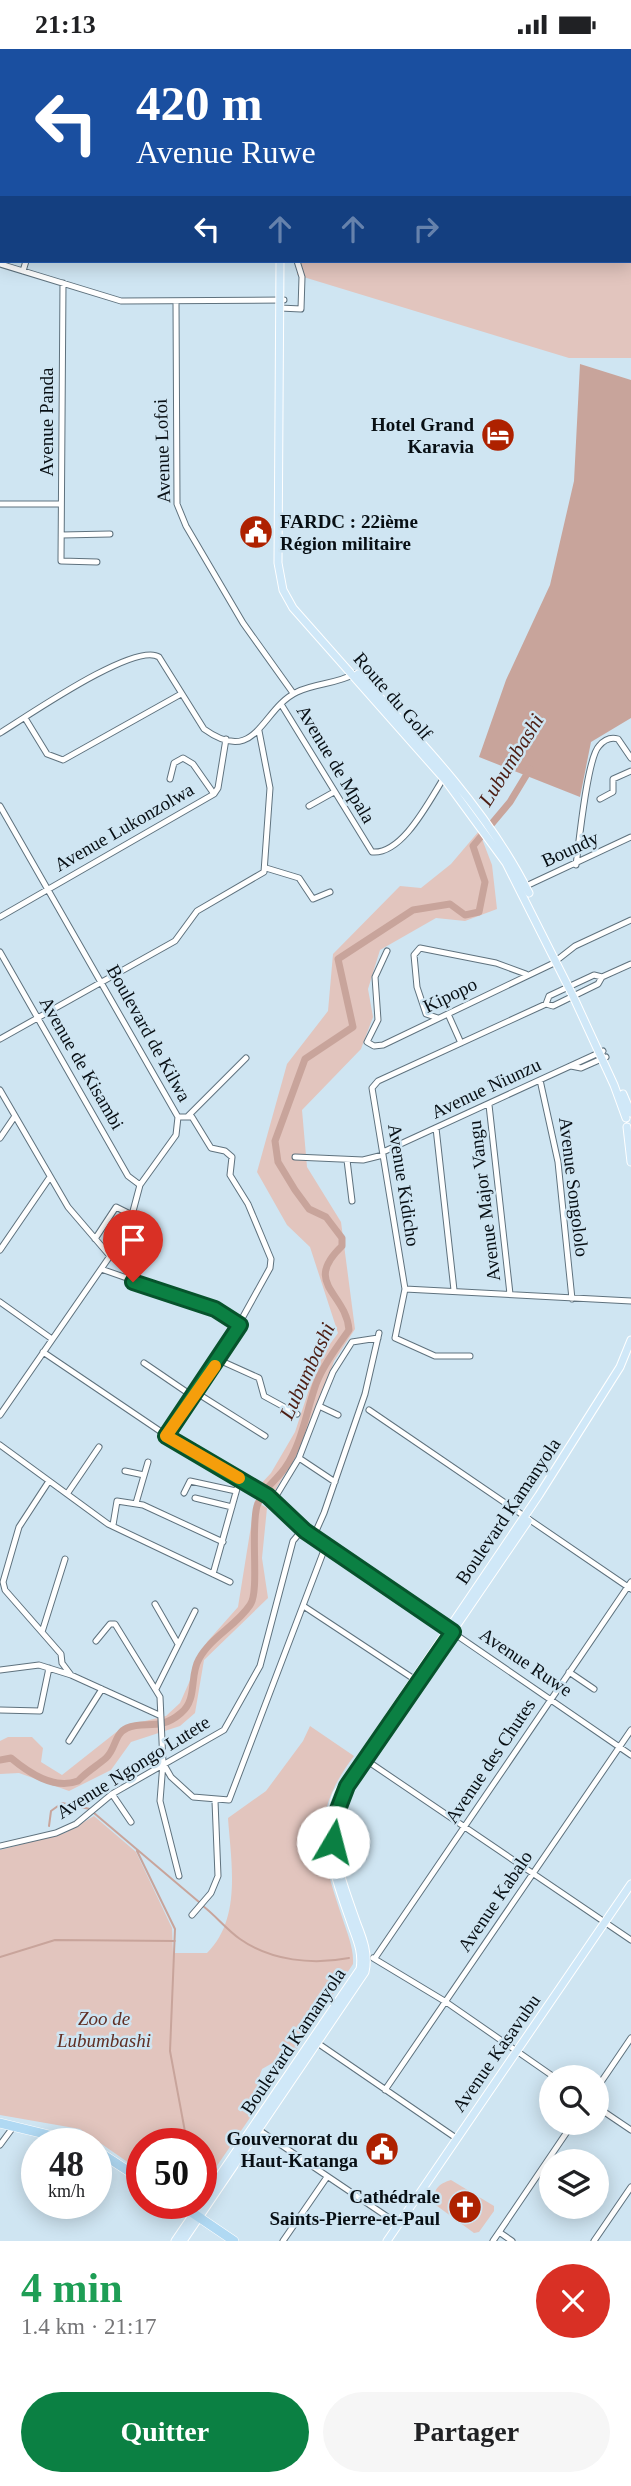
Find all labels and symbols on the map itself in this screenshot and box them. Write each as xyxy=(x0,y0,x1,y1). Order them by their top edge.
street label: Avenue Panda xyxy=(36,367,57,476)
street label: Avenue Lofoi xyxy=(150,398,174,504)
place label: Hotel Grand Karavia xyxy=(371,414,474,457)
hotel icon: Hotel Grand Karavia xyxy=(479,416,517,454)
place label: FARDC : 22ième Région militaire xyxy=(280,511,418,554)
public building icon: FARDC : 22ième Région militaire xyxy=(237,513,275,551)
street label: Route du Golf xyxy=(349,648,437,744)
street label: Avenue de Mpala xyxy=(293,701,380,827)
water label: Lubumbashi xyxy=(473,709,549,811)
street label: Avenue Lukonzolwa xyxy=(51,778,198,875)
street label: Boundy xyxy=(538,827,602,871)
street label: Boulevard de Kilwa xyxy=(103,961,196,1105)
street label: Kipopo xyxy=(420,973,480,1017)
street label: Avenue de Kisambi xyxy=(36,993,128,1133)
street label: Avenue Niunzu xyxy=(428,1053,545,1123)
street label: Avenue Songololo xyxy=(555,1116,593,1258)
street label: Avenue Major Vangu xyxy=(464,1119,504,1283)
street label: Avenue Kidicho xyxy=(384,1122,424,1248)
pin xyxy=(103,1210,163,1282)
water label: Lubumbashi xyxy=(274,1319,340,1424)
street label: Boulevard Kamanyola xyxy=(451,1434,565,1588)
street label: Avenue Ruwe xyxy=(476,1623,576,1701)
street label: Avenue des Chutes xyxy=(441,1695,539,1827)
street label: Avenue Ngongo Lutete xyxy=(52,1711,214,1823)
position arrow xyxy=(296,1805,370,1879)
street label: Avenue Kabalo xyxy=(453,1847,537,1955)
street label: Boulevard Kamanyola xyxy=(236,1964,350,2118)
street label: Avenue Kasavubu xyxy=(448,1990,545,2116)
park label: Zoo de Lubumbashi xyxy=(56,2008,151,2051)
speed limit sign: 50 xyxy=(126,2128,217,2219)
place label: Gouvernorat du Haut-Katanga xyxy=(227,2128,358,2171)
public building icon: Gouvernorat du Haut-Katanga xyxy=(363,2130,401,2168)
place label: Cathédrale Saints-Pierre-et-Paul xyxy=(269,2186,440,2229)
church icon: Cathédrale Saints-Pierre-et-Paul xyxy=(446,2188,484,2226)

